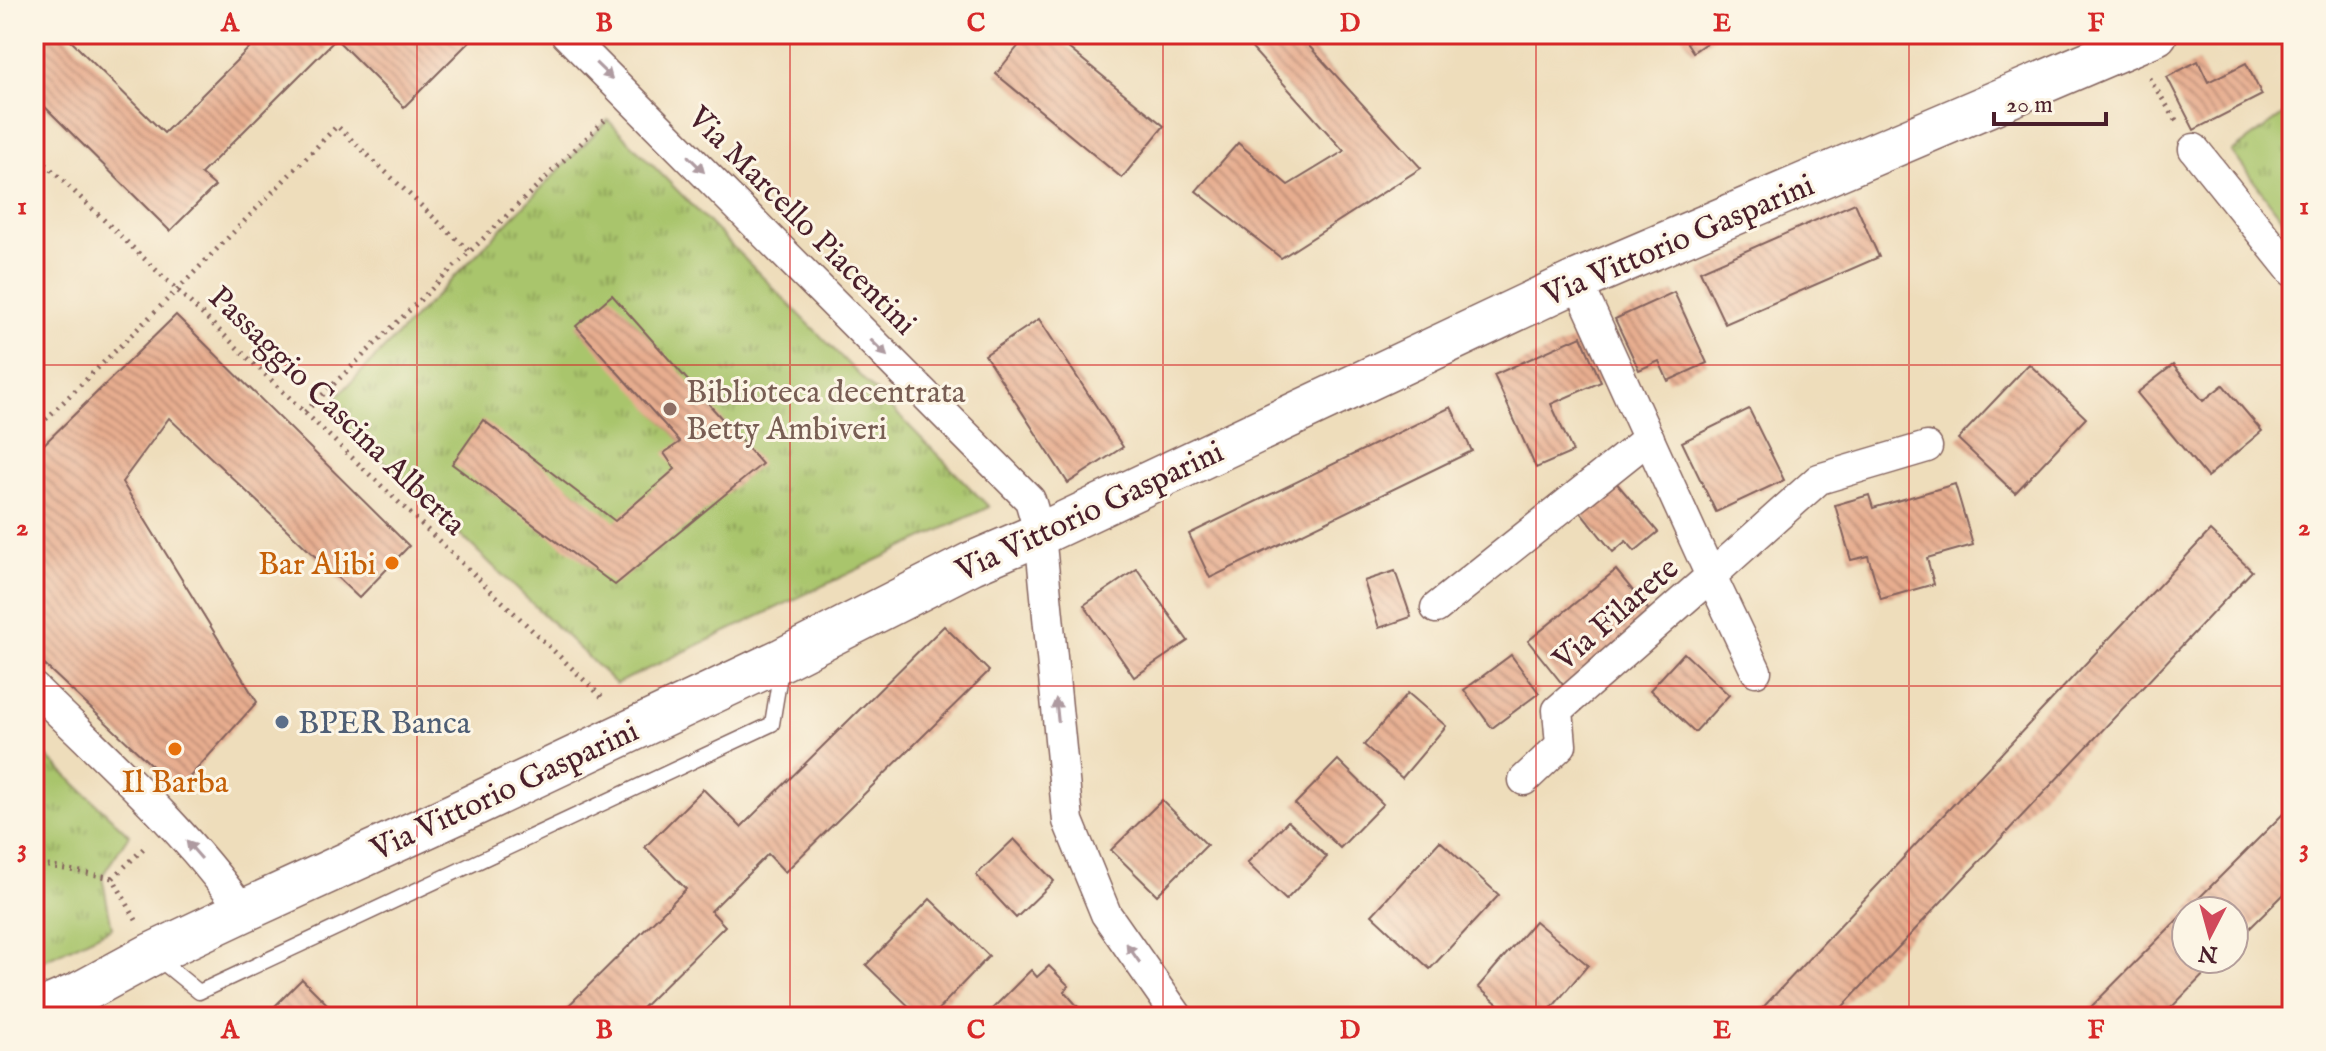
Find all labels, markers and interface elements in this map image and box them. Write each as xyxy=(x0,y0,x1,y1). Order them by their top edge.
text: A xyxy=(220,7,240,40)
text: B xyxy=(595,7,613,40)
text: C xyxy=(967,7,986,40)
text: D xyxy=(1340,7,1361,40)
text: E xyxy=(1713,7,1731,40)
text: F xyxy=(2088,7,2105,40)
one-way arrow xyxy=(594,61,613,80)
scale bar xyxy=(1994,76,2106,126)
text: 20 m xyxy=(2006,90,2053,121)
street label: Via Marcello Piacentini xyxy=(677,98,924,345)
one-way arrow xyxy=(686,154,705,172)
street label: Via Vittorio Gasparini xyxy=(1536,166,1821,317)
text: 1 xyxy=(17,190,27,223)
text: 1 xyxy=(2299,190,2309,223)
street label: Passaggio Cascina Alberta xyxy=(199,278,474,546)
one-way arrow xyxy=(869,338,888,357)
place label: Biblioteca decentrata Betty Ambiveri xyxy=(686,373,966,451)
marker: Biblioteca decentrata Betty Ambiveri xyxy=(661,400,679,418)
street label: Via Vittorio Gasparini xyxy=(949,432,1230,593)
text: 2 xyxy=(16,511,28,544)
text: 2 xyxy=(2298,511,2310,544)
place label: Bar Alibi xyxy=(258,545,376,586)
street label: Via Filarete xyxy=(1544,549,1688,681)
marker: Bar Alibi xyxy=(383,554,401,572)
one-way arrow xyxy=(1050,697,1063,722)
place label: BPER Banca xyxy=(298,704,471,745)
street label: Via Vittorio Gasparini xyxy=(364,711,645,872)
marker: BPER Banca xyxy=(273,713,291,731)
marker: Il Barba xyxy=(166,740,184,758)
place label: Il Barba xyxy=(121,763,229,804)
text: 3 xyxy=(17,832,27,865)
text: 3 xyxy=(2299,832,2309,865)
one-way arrow xyxy=(186,841,203,861)
north arrow xyxy=(2170,895,2250,975)
text: N xyxy=(2197,938,2220,968)
one-way arrow xyxy=(1126,943,1141,964)
text: A xyxy=(220,1014,240,1047)
text: B xyxy=(595,1014,613,1047)
text: C xyxy=(967,1014,986,1047)
text: D xyxy=(1340,1014,1361,1047)
text: E xyxy=(1713,1014,1731,1047)
text: F xyxy=(2088,1014,2105,1047)

